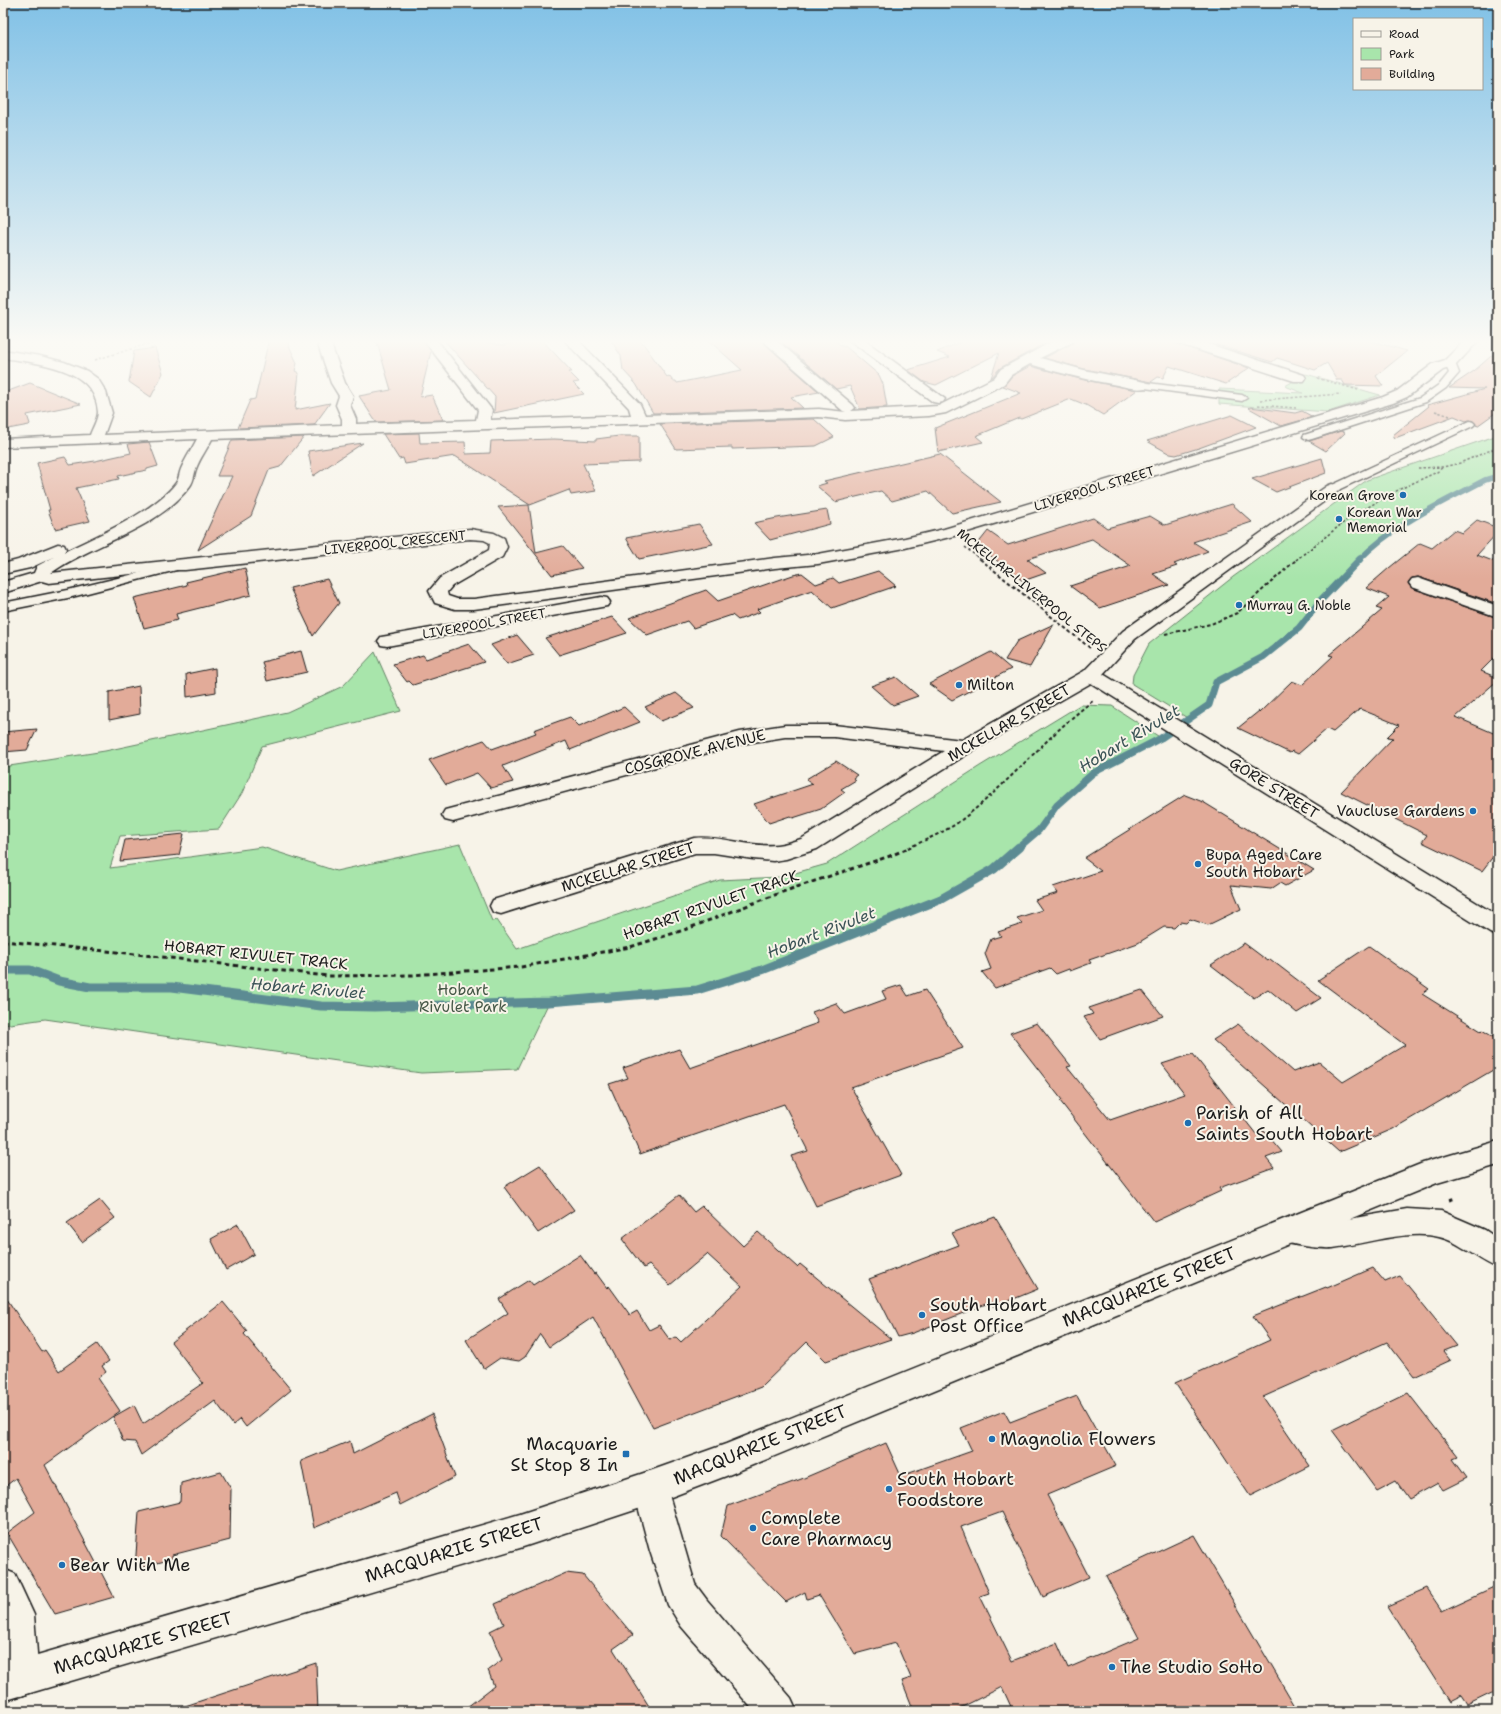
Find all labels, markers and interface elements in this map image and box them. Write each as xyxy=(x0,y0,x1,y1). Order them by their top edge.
legend xyxy=(1353,18,1483,90)
text: Road xyxy=(1389,26,1420,42)
text: Park xyxy=(1389,46,1415,62)
text: Building xyxy=(1389,66,1435,82)
street label: LIVERPOOL STREET xyxy=(1032,462,1157,515)
place label: Korean Grove xyxy=(1309,487,1395,504)
marker: Korean Grove xyxy=(1398,490,1408,500)
place label: Korean War Memorial xyxy=(1347,504,1422,536)
marker: Korean War Memorial xyxy=(1334,514,1344,524)
street label: MCKELLAR-LIVERPOOL STEPS xyxy=(953,525,1110,656)
street label: LIVERPOOL CRESCENT xyxy=(323,527,467,558)
place label: Murray G. Noble xyxy=(1247,597,1351,614)
marker: Murray G. Noble xyxy=(1234,600,1244,610)
street label: LIVERPOOL STREET xyxy=(421,604,547,643)
place label: Milton xyxy=(967,675,1014,695)
street label: MCKELLAR STREET xyxy=(944,680,1074,766)
marker: Milton xyxy=(954,680,964,690)
water label: Hobart Rivulet xyxy=(1075,700,1184,777)
street label: COSGROVE AVENUE xyxy=(622,725,768,779)
street label: GORE STREET xyxy=(1226,753,1322,823)
place label: Vaucluse Gardens xyxy=(1337,801,1465,821)
marker: Vaucluse Gardens xyxy=(1468,806,1478,816)
street label: MCKELLAR STREET xyxy=(559,837,697,897)
place label: Bupa Aged Care South Hobart xyxy=(1206,845,1322,882)
marker: Bupa Aged Care South Hobart xyxy=(1193,859,1203,869)
street label: HOBART RIVULET TRACK xyxy=(620,865,802,945)
water label: Hobart Rivulet xyxy=(764,902,879,963)
street label: HOBART RIVULET TRACK xyxy=(163,935,349,975)
water label: Hobart Rivulet xyxy=(250,973,366,1004)
park label: Hobart Rivulet Park xyxy=(419,980,507,1017)
place label: Parish of All Saints South Hobart xyxy=(1196,1101,1373,1146)
marker: Parish of All Saints South Hobart xyxy=(1183,1118,1193,1128)
street label: MACQUARIE STREET xyxy=(1059,1241,1239,1333)
place label: South Hobart Post Office xyxy=(930,1293,1047,1338)
marker: South Hobart Post Office xyxy=(917,1310,927,1320)
street label: MACQUARIE STREET xyxy=(670,1399,850,1491)
place label: Magnolia Flowers xyxy=(1000,1427,1156,1451)
place label: Macquarie St Stop 8 In xyxy=(510,1432,618,1477)
marker: Magnolia Flowers xyxy=(987,1434,997,1444)
marker: Macquarie St Stop 8 In xyxy=(621,1449,631,1459)
place label: South Hobart Foodstore xyxy=(897,1467,1014,1512)
marker: South Hobart Foodstore xyxy=(884,1484,894,1494)
place label: Complete Care Pharmacy xyxy=(761,1506,892,1551)
street label: MACQUARIE STREET xyxy=(362,1511,546,1589)
marker: Complete Care Pharmacy xyxy=(748,1523,758,1533)
place label: Bear With Me xyxy=(70,1553,191,1577)
marker: Bear With Me xyxy=(57,1560,67,1570)
street label: MACQUARIE STREET xyxy=(51,1606,235,1680)
place label: The Studio SoHo xyxy=(1120,1655,1263,1679)
marker: The Studio SoHo xyxy=(1107,1662,1117,1672)

